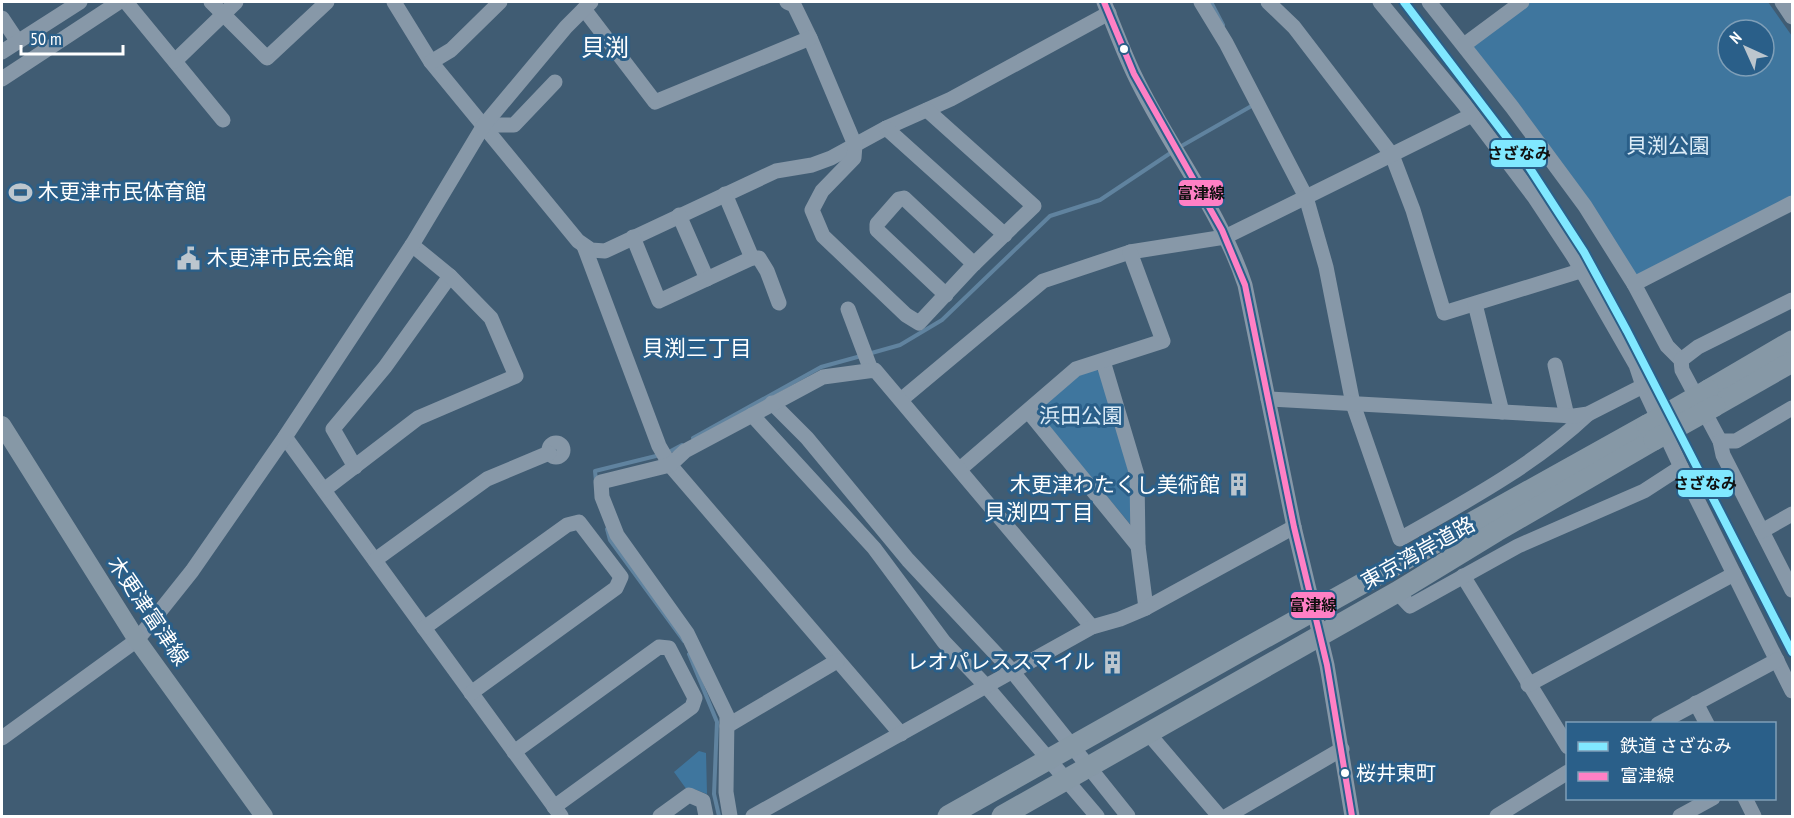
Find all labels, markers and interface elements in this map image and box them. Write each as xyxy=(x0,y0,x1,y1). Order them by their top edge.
scale bar xyxy=(21,18,123,56)
north arrow xyxy=(1716,18,1776,78)
text: 50 m xyxy=(30,27,62,50)
text: N xyxy=(1725,27,1746,48)
district label: 貝渕 xyxy=(581,32,629,63)
unlabelled marker xyxy=(1118,43,1130,55)
park label: 貝渕公園 xyxy=(1626,132,1710,159)
line badge: さざなみ xyxy=(1490,139,1547,168)
text: さざなみ xyxy=(1487,143,1551,163)
place label: 木更津市民体育館 xyxy=(38,178,206,205)
sports icon: 木更津市民体育館 xyxy=(7,179,33,205)
line badge: 富津線 xyxy=(1178,179,1224,207)
text: 富津線 xyxy=(1177,183,1225,203)
place label: 木更津市民会館 xyxy=(207,244,354,271)
public building icon: 木更津市民会館 xyxy=(176,245,202,271)
district label: 貝渕三丁目 xyxy=(642,334,752,362)
park label: 浜田公園 xyxy=(1039,402,1123,429)
line badge: さざなみ xyxy=(1677,469,1734,498)
place label: 木更津わたくし美術館 xyxy=(1010,471,1220,498)
building icon: 木更津わたくし美術館 xyxy=(1225,472,1251,498)
text: さざなみ xyxy=(1673,473,1737,493)
district label: 貝渕四丁目 xyxy=(984,498,1094,526)
street label: 東京湾岸道路 xyxy=(1356,510,1479,595)
street label: 木更津富津線 xyxy=(102,551,195,670)
line badge: 富津線 xyxy=(1290,591,1336,619)
text: 富津線 xyxy=(1289,595,1337,615)
place label: レオパレススマイル xyxy=(907,648,1095,675)
building icon: レオパレススマイル xyxy=(1100,649,1126,675)
legend xyxy=(1566,722,1776,800)
text: 鉄道 さざなみ xyxy=(1620,734,1732,757)
place label: 桜井東町 xyxy=(1356,760,1436,786)
text: 富津線 xyxy=(1620,764,1674,787)
marker: 桜井東町 xyxy=(1339,767,1351,779)

